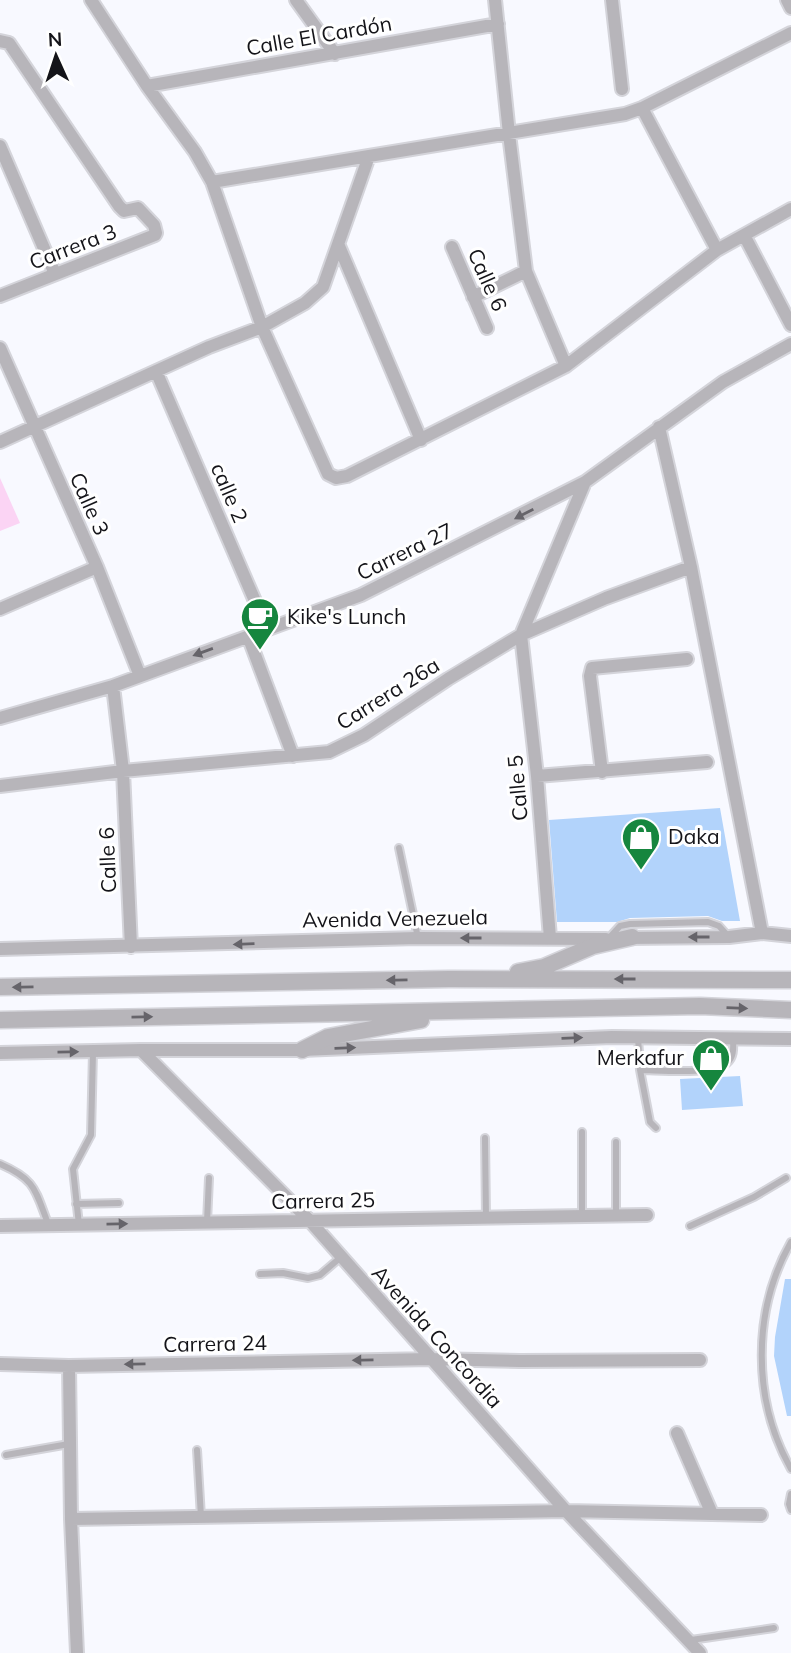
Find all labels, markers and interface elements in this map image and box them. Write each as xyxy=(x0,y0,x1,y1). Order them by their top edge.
street label: Calle El Cardón xyxy=(244,9,394,61)
north arrow xyxy=(21,21,91,91)
text: N xyxy=(47,27,63,51)
street label: Carrera 3 xyxy=(25,218,120,275)
street label: Calle 6 xyxy=(463,244,513,315)
street label: calle 2 xyxy=(206,459,254,526)
street label: Calle 3 xyxy=(65,468,115,539)
one-way arrow xyxy=(514,508,534,519)
street label: Carrera 27 xyxy=(352,517,457,586)
cafe icon: Kike's Lunch xyxy=(239,596,281,651)
place label: Kike's Lunch xyxy=(287,603,406,629)
one-way arrow xyxy=(193,647,214,658)
street label: Carrera 26a xyxy=(331,651,444,735)
street label: Calle 5 xyxy=(501,754,533,822)
shop icon: Daka xyxy=(620,816,662,871)
place label: Daka xyxy=(668,823,720,849)
street label: Calle 6 xyxy=(93,827,121,894)
street label: Avenida Venezuela xyxy=(302,903,488,933)
one-way arrow xyxy=(687,931,709,943)
one-way arrow xyxy=(460,932,482,944)
one-way arrow xyxy=(233,938,255,949)
one-way arrow xyxy=(614,973,636,985)
one-way arrow xyxy=(386,974,408,986)
one-way arrow xyxy=(12,981,34,993)
one-way arrow xyxy=(726,1002,748,1013)
one-way arrow xyxy=(131,1011,153,1023)
one-way arrow xyxy=(561,1033,583,1044)
shop icon: Merkafur xyxy=(690,1037,732,1092)
one-way arrow xyxy=(334,1043,356,1054)
place label: Merkafur xyxy=(597,1044,684,1070)
one-way arrow xyxy=(57,1046,79,1058)
street label: Carrera 25 xyxy=(271,1186,375,1214)
one-way arrow xyxy=(106,1219,128,1230)
street label: Avenida Concordia xyxy=(367,1260,509,1413)
street label: Carrera 24 xyxy=(163,1329,268,1357)
one-way arrow xyxy=(351,1354,373,1366)
one-way arrow xyxy=(124,1359,146,1370)

